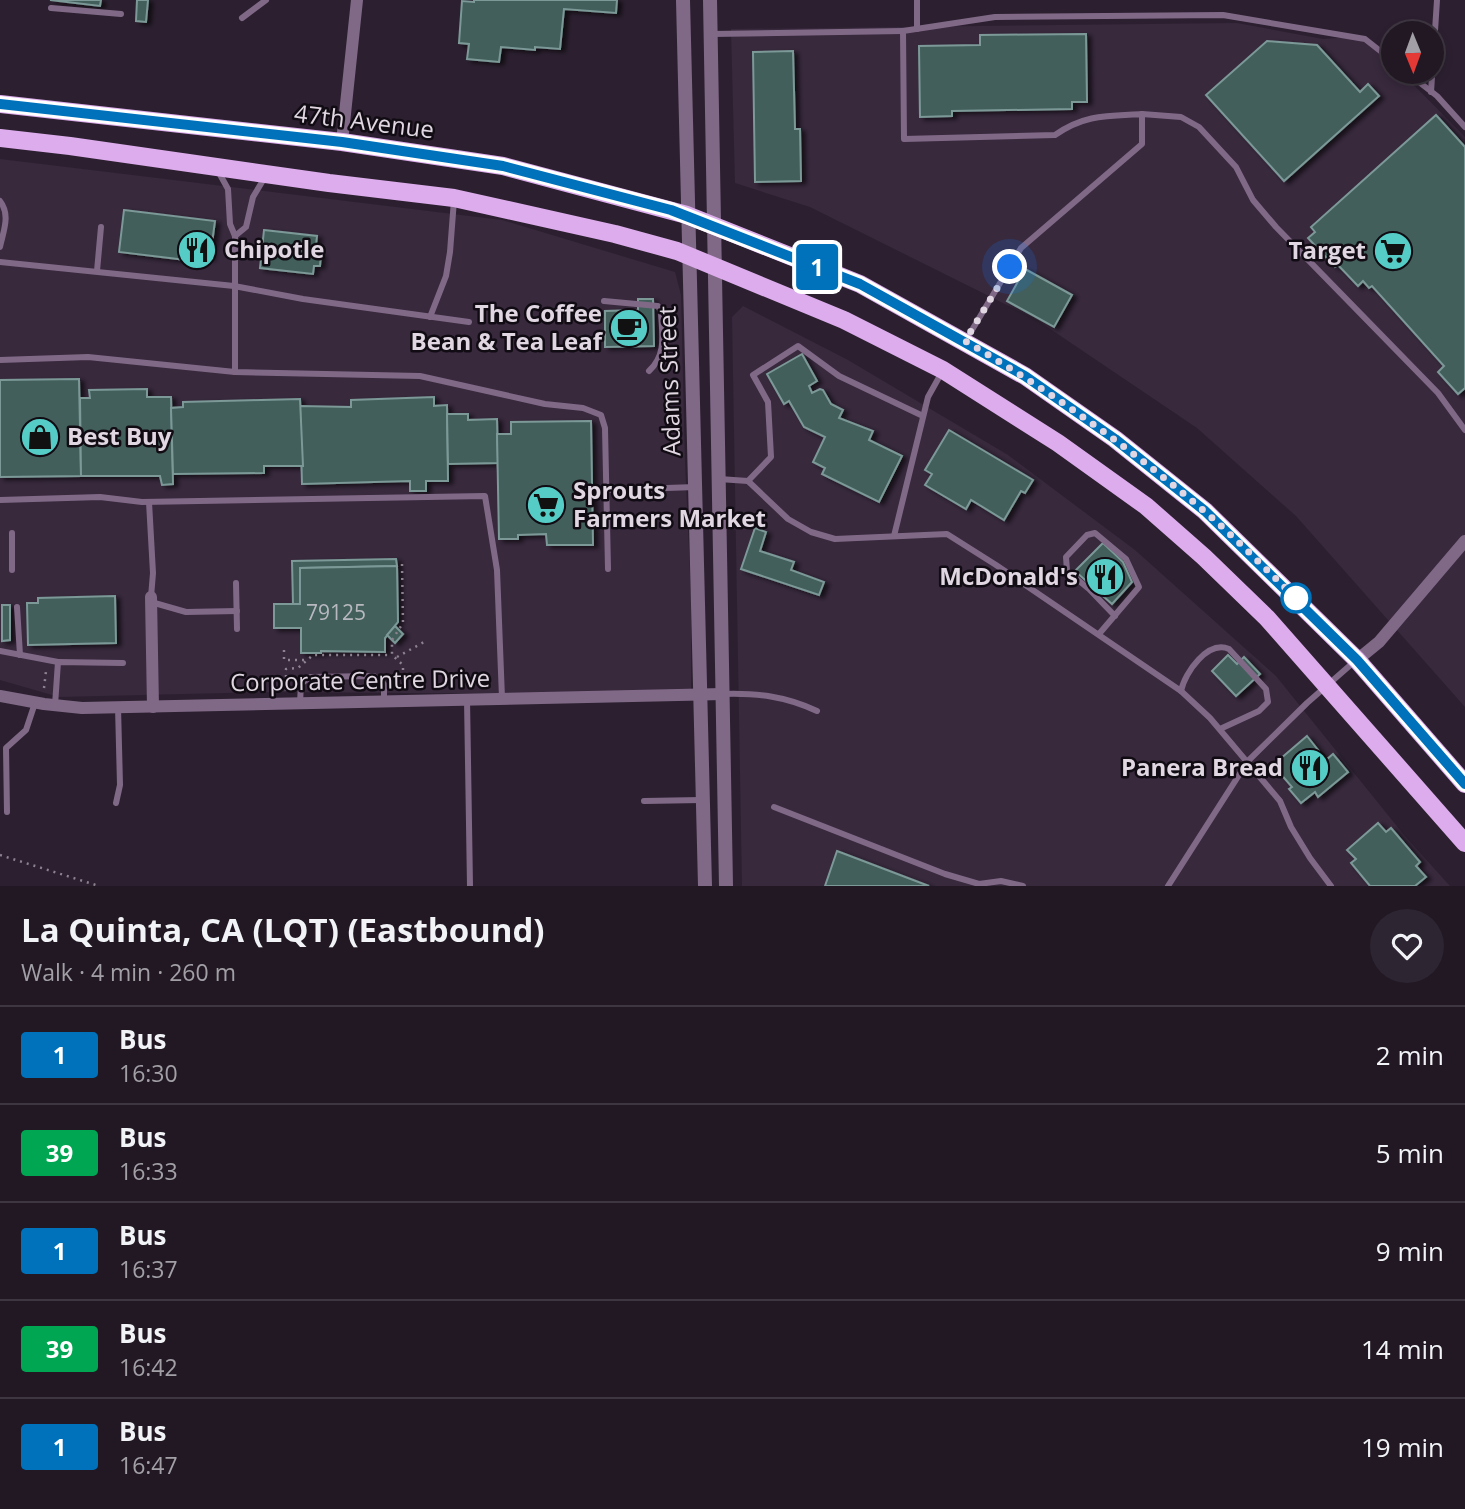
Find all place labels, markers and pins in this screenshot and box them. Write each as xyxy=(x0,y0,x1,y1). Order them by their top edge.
restaurant icon: Chipotle xyxy=(176,229,218,271)
supermarket icon: Target xyxy=(1372,230,1414,272)
place label: Chipotle xyxy=(224,232,324,265)
place label: Target xyxy=(1289,233,1366,266)
place label: The Coffee Bean & Tea Leaf xyxy=(411,296,604,357)
cafe icon: The Coffee Bean & Tea Leaf xyxy=(608,307,650,349)
shop icon: Best Buy xyxy=(19,416,61,458)
place label: Best Buy xyxy=(67,419,172,452)
place label: Sprouts Farmers Market xyxy=(573,473,766,534)
supermarket icon: Sprouts Farmers Market xyxy=(525,484,567,526)
restaurant icon: McDonald's xyxy=(1084,556,1126,598)
place label: McDonald's xyxy=(939,559,1078,592)
unlabelled marker xyxy=(1281,583,1311,613)
restaurant icon: Panera Bread xyxy=(1289,747,1331,789)
place label: Panera Bread xyxy=(1121,750,1283,783)

